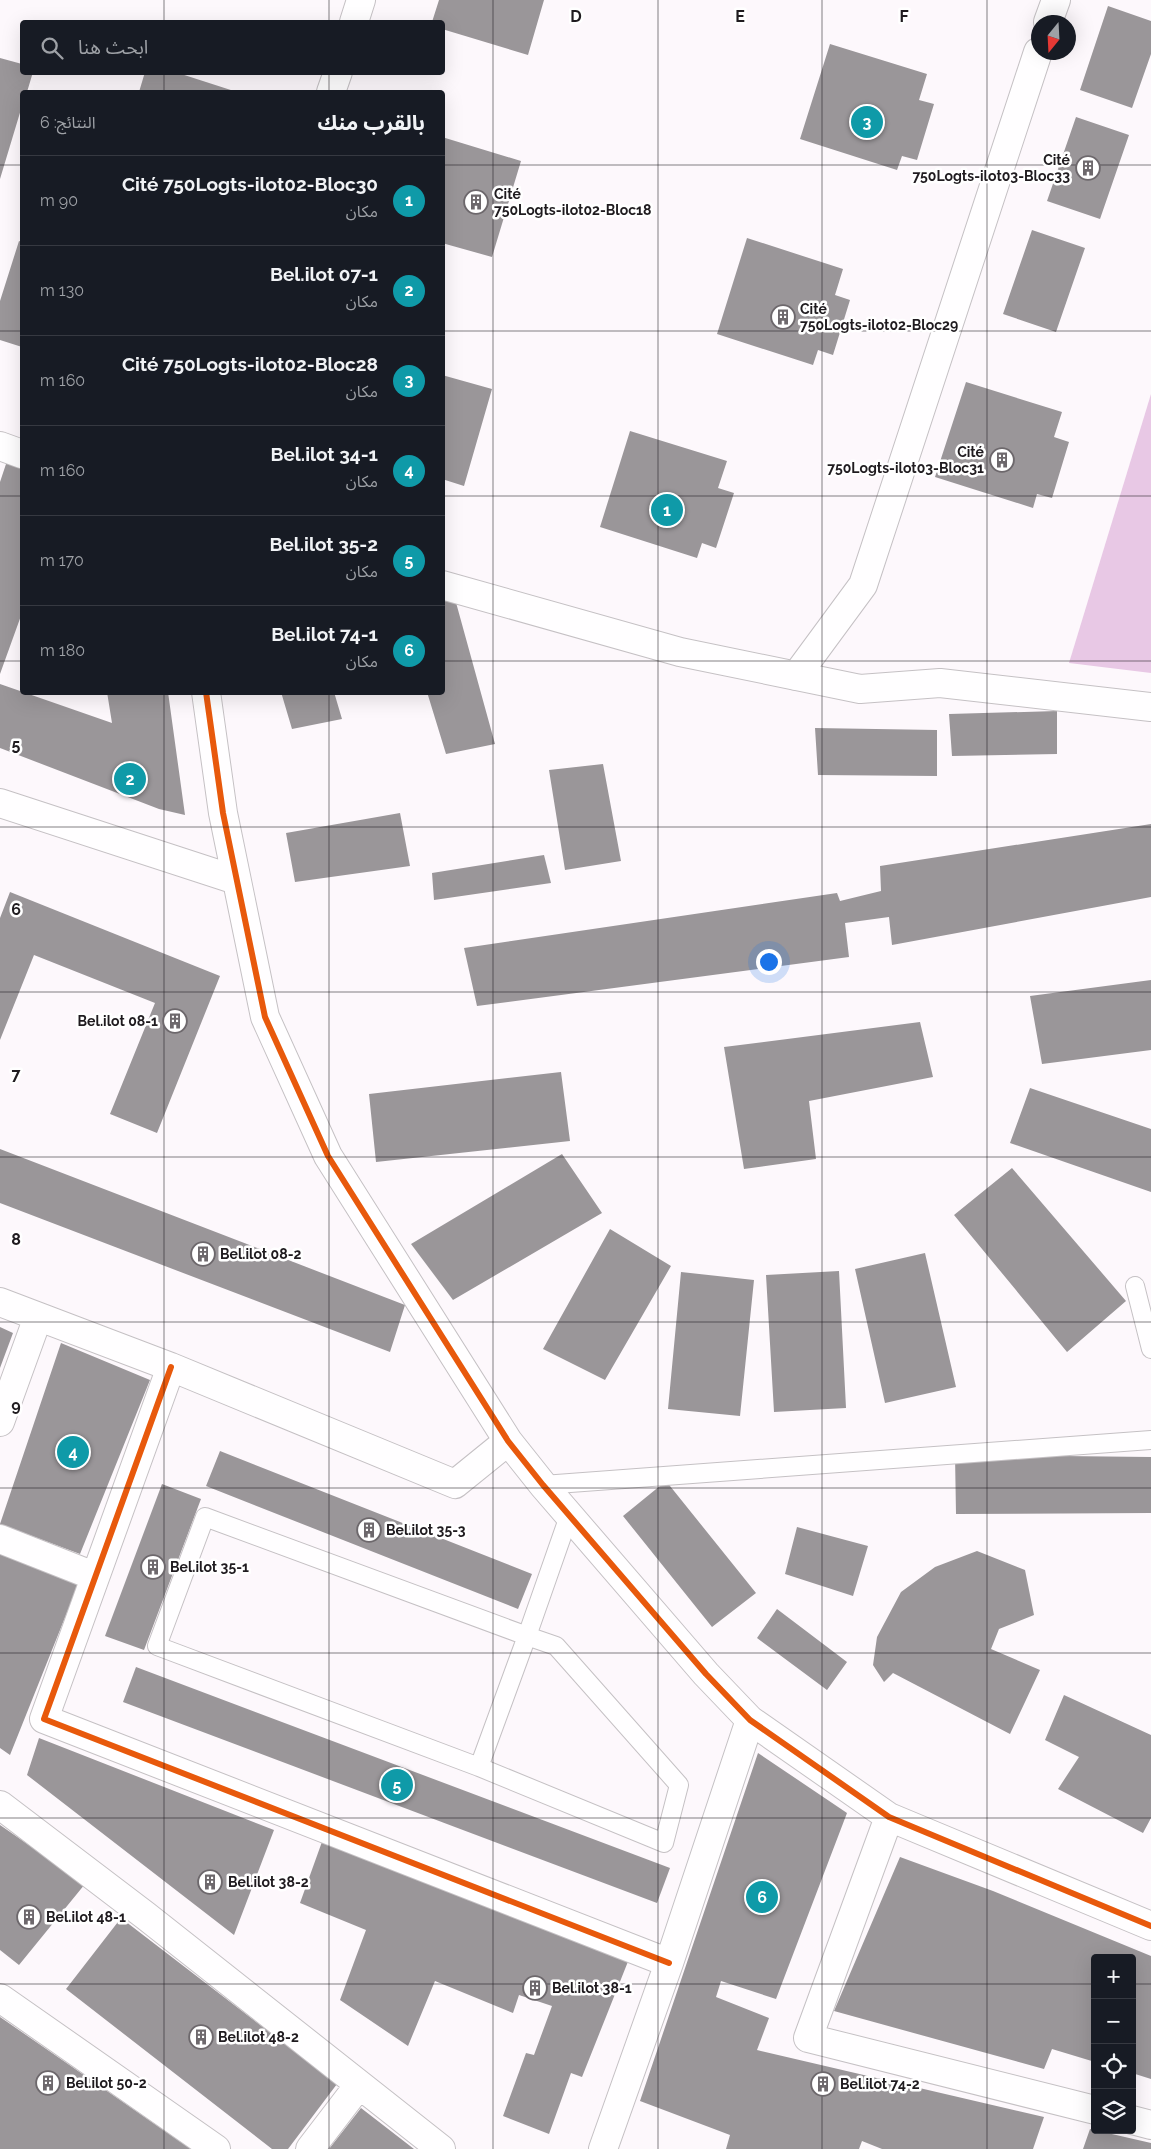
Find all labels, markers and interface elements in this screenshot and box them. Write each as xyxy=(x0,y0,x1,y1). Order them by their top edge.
text: D xyxy=(570,7,582,26)
text: E xyxy=(735,7,745,26)
text: F xyxy=(899,7,909,26)
north arrow xyxy=(1031,15,1076,60)
search box xyxy=(20,20,445,75)
icon: search xyxy=(38,34,66,62)
text: ابحث هنا xyxy=(78,36,148,58)
pin: 3 xyxy=(851,103,883,141)
text: بالقرب منك xyxy=(318,110,425,135)
text: النتائج: 6 xyxy=(40,113,96,132)
place label: Cité 750Logts-ilot03-Bloc33 xyxy=(912,152,1071,184)
building icon: Cité 750Logts-ilot03-Bloc33 xyxy=(1075,155,1101,181)
text: Cité 750Logts-ilot02-Bloc30 xyxy=(122,173,378,195)
place label: Cité 750Logts-ilot02-Bloc18 xyxy=(494,186,651,218)
building icon: Cité 750Logts-ilot02-Bloc18 xyxy=(463,189,489,215)
text: 90 m xyxy=(40,191,78,210)
text: 1 xyxy=(405,191,413,210)
text: مكان xyxy=(346,202,378,221)
text: Bel.ilot 07-1 xyxy=(270,263,378,285)
text: 130 m xyxy=(40,281,84,300)
text: 2 xyxy=(404,281,414,300)
text: مكان xyxy=(346,292,378,311)
place label: Cité 750Logts-ilot02-Bloc29 xyxy=(800,301,958,333)
building icon: Cité 750Logts-ilot02-Bloc29 xyxy=(770,304,796,330)
text: Cité 750Logts-ilot02-Bloc28 xyxy=(122,353,378,375)
text: 160 m xyxy=(40,371,85,390)
text: 3 xyxy=(405,371,413,390)
text: مكان xyxy=(346,382,378,401)
text: Bel.ilot 34-1 xyxy=(271,443,378,465)
place label: Cité 750Logts-ilot03-Bloc31 xyxy=(827,444,985,476)
building icon: Cité 750Logts-ilot03-Bloc31 xyxy=(989,447,1015,473)
text: 160 m xyxy=(40,461,85,480)
text: 4 xyxy=(404,461,414,480)
text: مكان xyxy=(346,472,378,491)
pin: 1 xyxy=(651,491,683,529)
text: Bel.ilot 35-2 xyxy=(270,533,378,555)
text: 170 m xyxy=(40,551,84,570)
text: 5 xyxy=(405,551,413,570)
text: مكان xyxy=(346,562,378,581)
text: Bel.ilot 74-1 xyxy=(271,623,378,645)
text: 180 m xyxy=(40,641,85,660)
text: 6 xyxy=(404,641,414,660)
text: مكان xyxy=(346,652,378,671)
text: 5 xyxy=(12,735,21,754)
pin: 2 xyxy=(114,760,146,798)
text: 6 xyxy=(11,900,21,919)
your location xyxy=(756,949,782,975)
building icon: Bel.ilot 08-1 xyxy=(162,1008,188,1034)
place label: Bel.ilot 08-1 xyxy=(78,1013,158,1029)
text: 7 xyxy=(12,1065,21,1084)
text: 8 xyxy=(11,1230,21,1249)
building icon: Bel.ilot 08-2 xyxy=(190,1241,216,1267)
place label: Bel.ilot 08-2 xyxy=(220,1246,302,1262)
text: 9 xyxy=(11,1396,21,1415)
pin: 4 xyxy=(57,1433,89,1471)
building icon: Bel.ilot 35-3 xyxy=(356,1517,382,1543)
place label: Bel.ilot 35-3 xyxy=(386,1522,466,1538)
building icon: Bel.ilot 35-1 xyxy=(140,1554,166,1580)
place label: Bel.ilot 35-1 xyxy=(170,1559,249,1575)
pin: 5 xyxy=(381,1766,413,1804)
building icon: Bel.ilot 38-2 xyxy=(197,1869,223,1895)
place label: Bel.ilot 38-2 xyxy=(228,1874,309,1890)
pin: 6 xyxy=(746,1878,778,1916)
building icon: Bel.ilot 48-1 xyxy=(16,1904,42,1930)
place label: Bel.ilot 48-1 xyxy=(46,1909,126,1925)
map controls xyxy=(1091,1954,1136,2134)
button: + xyxy=(1091,1954,1136,1999)
building icon: Bel.ilot 38-1 xyxy=(522,1975,548,2001)
place label: Bel.ilot 38-1 xyxy=(552,1980,632,1996)
button: − xyxy=(1091,1999,1136,2044)
building icon: Bel.ilot 48-2 xyxy=(188,2024,214,2050)
place label: Bel.ilot 48-2 xyxy=(218,2029,299,2045)
button: locate xyxy=(1091,2044,1136,2089)
building icon: Bel.ilot 50-2 xyxy=(35,2070,61,2096)
building icon: Bel.ilot 74-2 xyxy=(810,2071,836,2097)
place label: Bel.ilot 50-2 xyxy=(66,2075,147,2091)
place label: Bel.ilot 74-2 xyxy=(840,2076,920,2092)
button: layers xyxy=(1091,2089,1136,2134)

